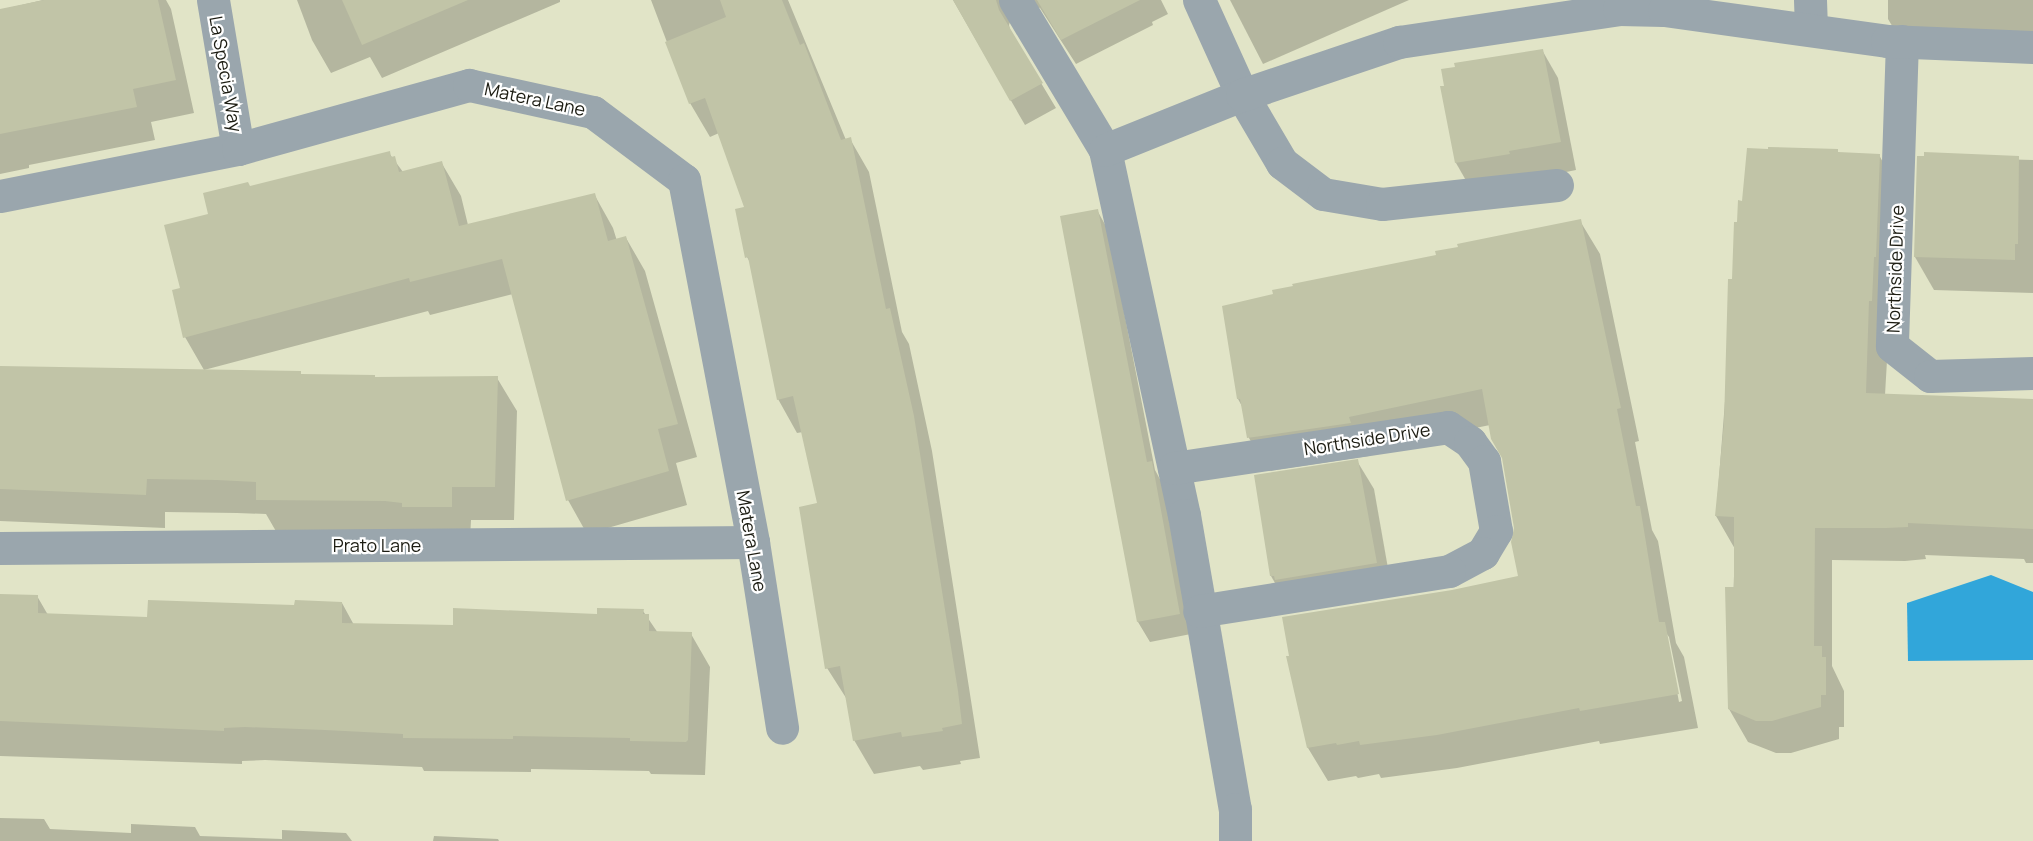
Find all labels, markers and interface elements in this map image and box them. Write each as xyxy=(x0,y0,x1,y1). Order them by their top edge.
street label: La Specia Way xyxy=(205,14,247,134)
street label: Matera Lane xyxy=(483,78,587,120)
street label: Northside Drive xyxy=(1882,205,1908,333)
street label: Northside Drive xyxy=(1302,418,1432,460)
street label: Matera Lane xyxy=(732,489,772,593)
street label: Prato Lane xyxy=(333,534,421,556)

